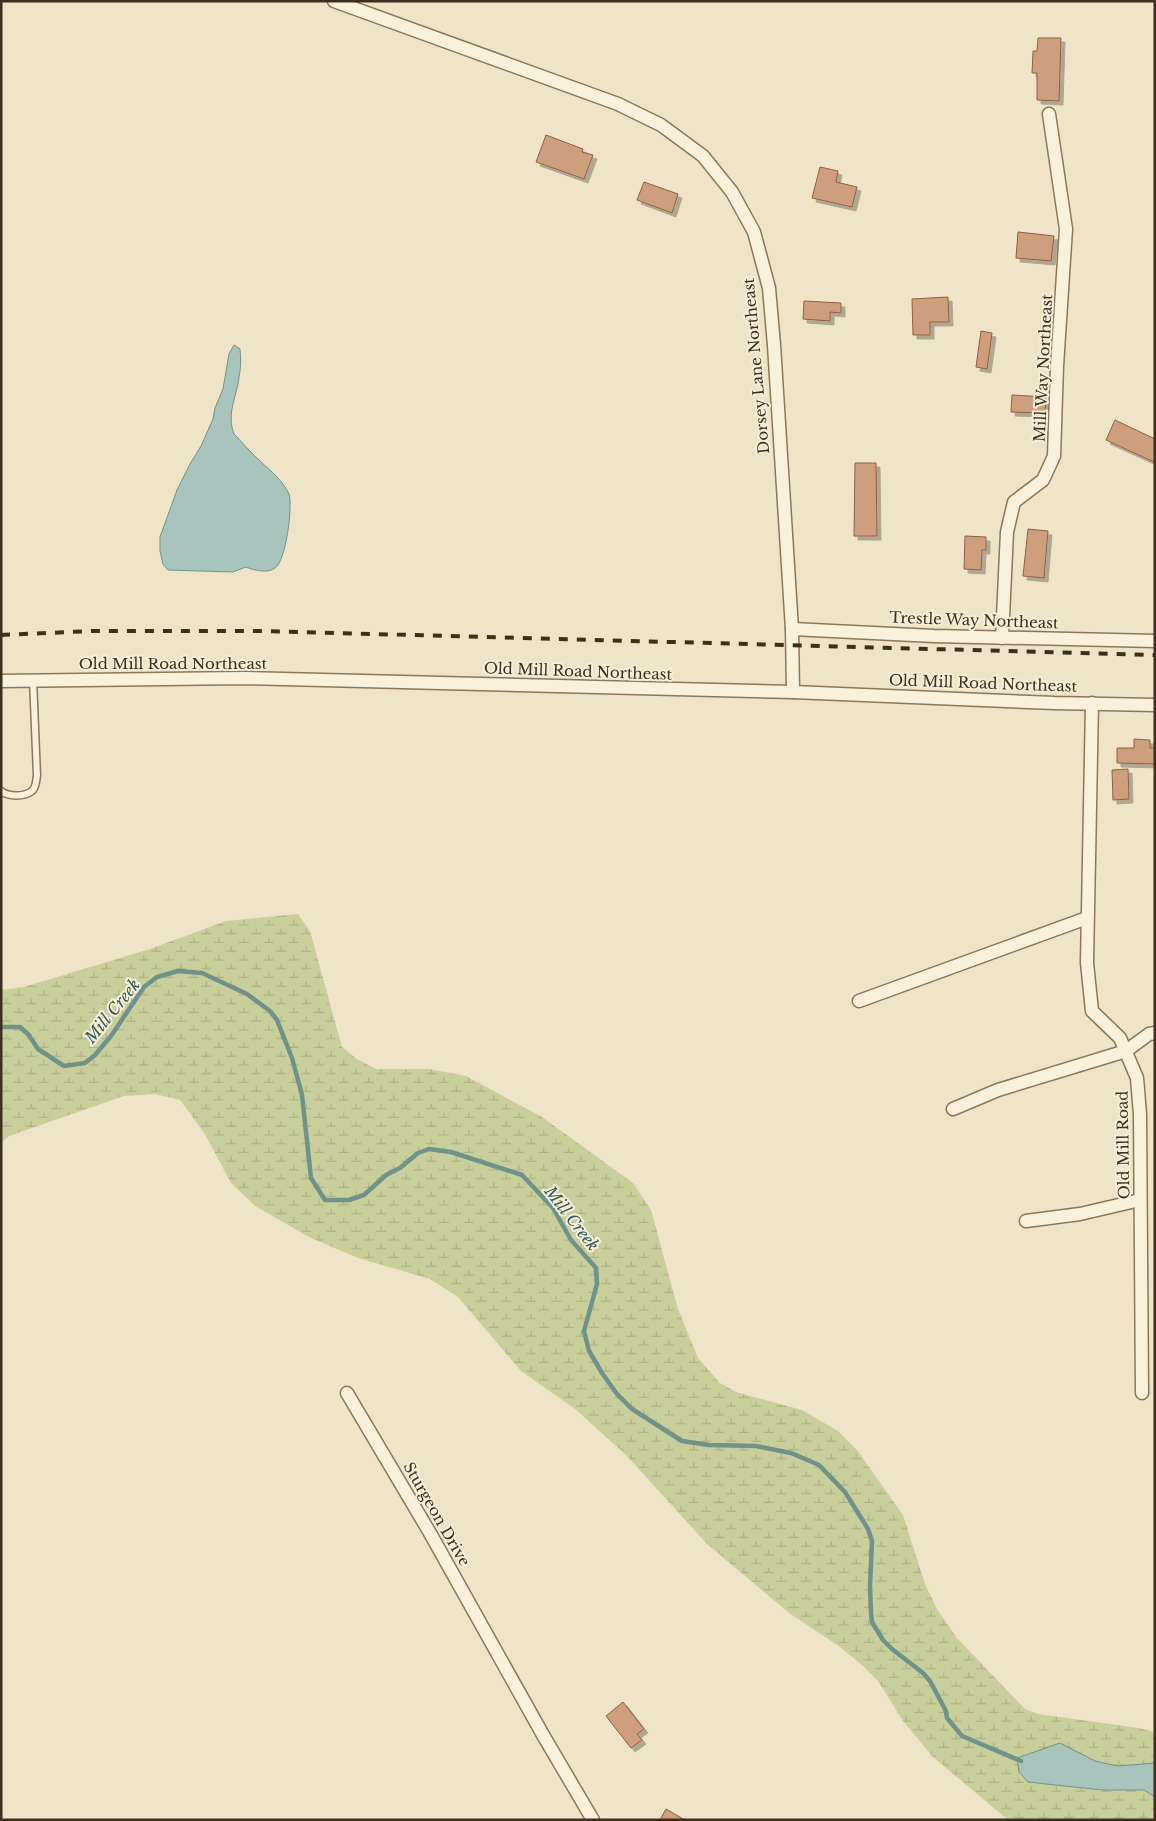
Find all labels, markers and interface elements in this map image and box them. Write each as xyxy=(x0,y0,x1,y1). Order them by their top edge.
street label: Dorsey Lane Northeast xyxy=(739,277,773,455)
street label: Mill Way Northeast xyxy=(1030,293,1056,442)
street label: Trestle Way Northeast xyxy=(889,608,1059,632)
street label: Old Mill Road Northeast xyxy=(79,654,268,673)
street label: Old Mill Road Northeast xyxy=(483,658,673,684)
street label: Old Mill Road Northeast xyxy=(888,670,1078,696)
water label: Mill Creek xyxy=(79,975,144,1048)
street label: Old Mill Road xyxy=(1113,1090,1133,1200)
water label: Mill Creek xyxy=(540,1181,604,1254)
street label: Sturgeon Drive xyxy=(399,1458,475,1570)

